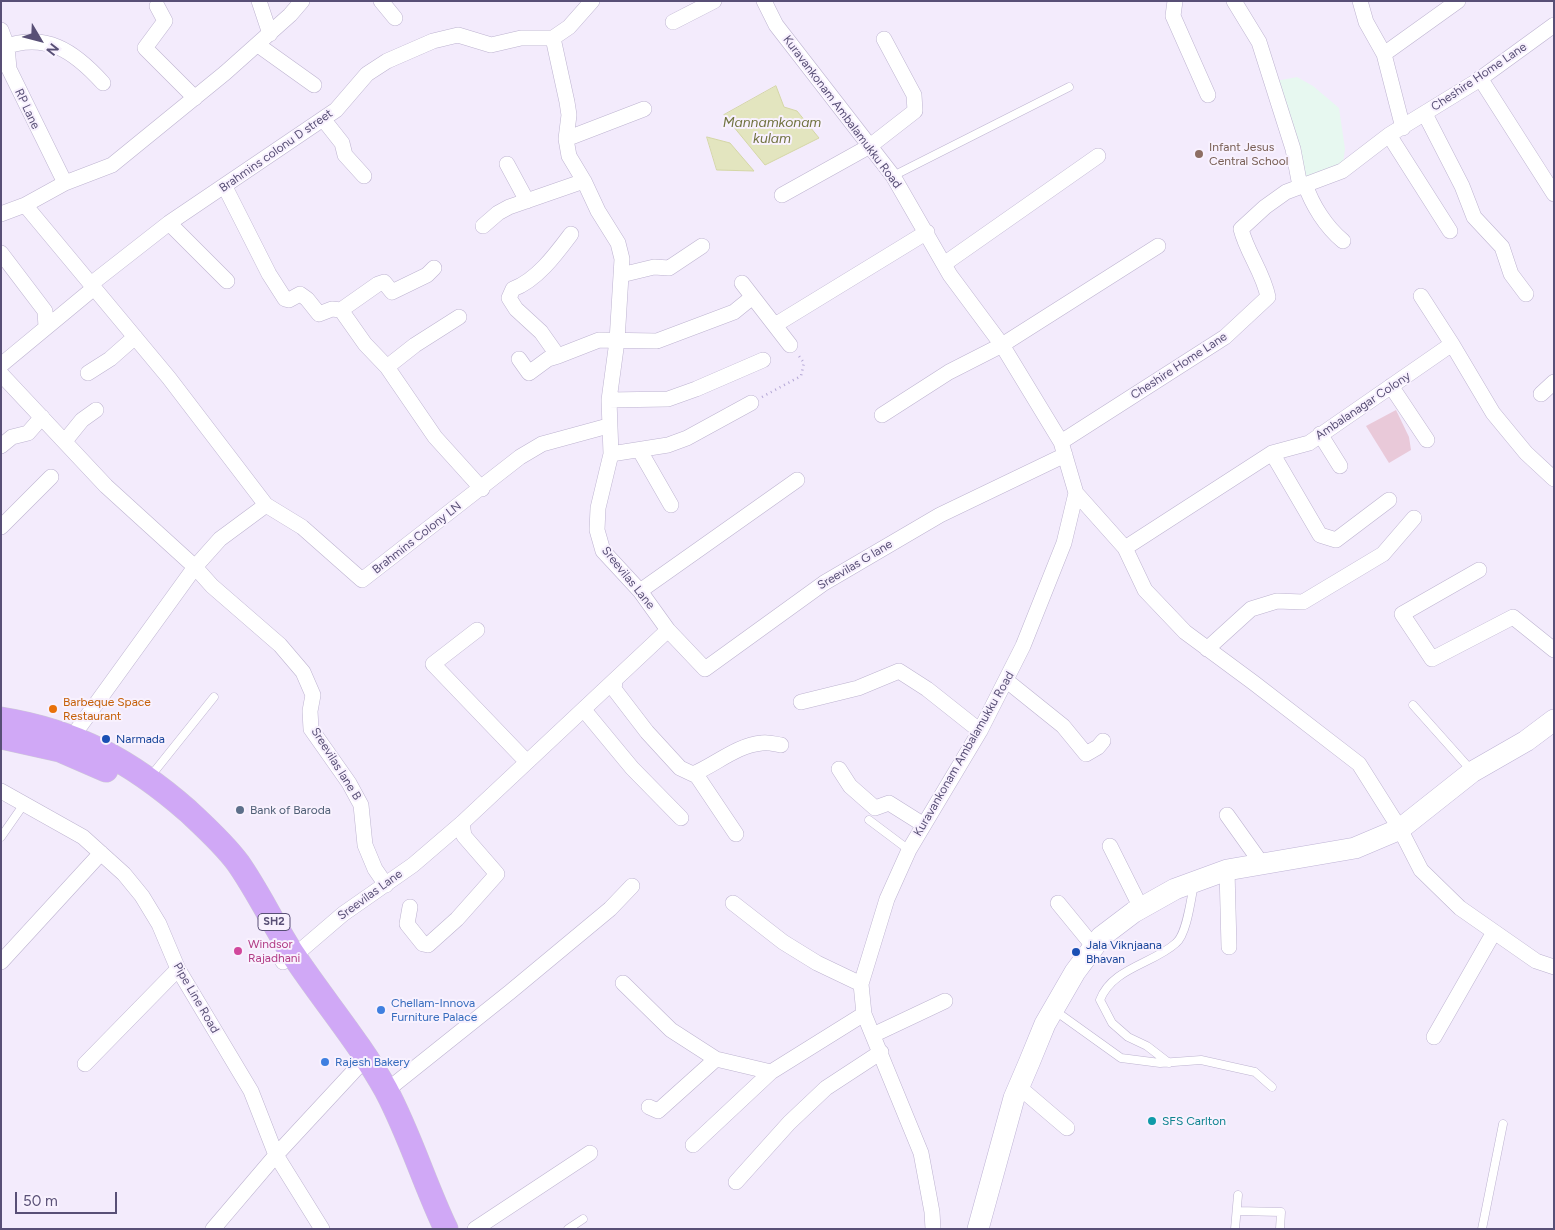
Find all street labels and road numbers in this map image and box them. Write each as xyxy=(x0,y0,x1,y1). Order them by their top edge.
street label: Kuravankonam Ambalamukku Road xyxy=(780,33,904,191)
street label: Cheshire Home Lane xyxy=(1429,40,1529,114)
street label: RP Lane xyxy=(11,86,43,132)
street label: Brahmins colonu D street xyxy=(217,106,335,196)
street label: Cheshire Home Lane xyxy=(1128,330,1230,402)
street label: Ambalanagar Colony xyxy=(1313,369,1413,443)
street label: Brahmins Colony LN xyxy=(370,499,464,577)
street label: Sreevilas G lane xyxy=(815,537,895,593)
street label: Sreevilas Lane xyxy=(598,544,658,612)
street label: Kuravankonam Ambalamukku Road xyxy=(911,669,1017,839)
street label: Sreevilas lane B xyxy=(308,725,364,803)
street label: Sreevilas Lane xyxy=(335,867,405,923)
road number: SH2 xyxy=(258,914,290,930)
street label: Pipe Line Road xyxy=(170,960,222,1036)

